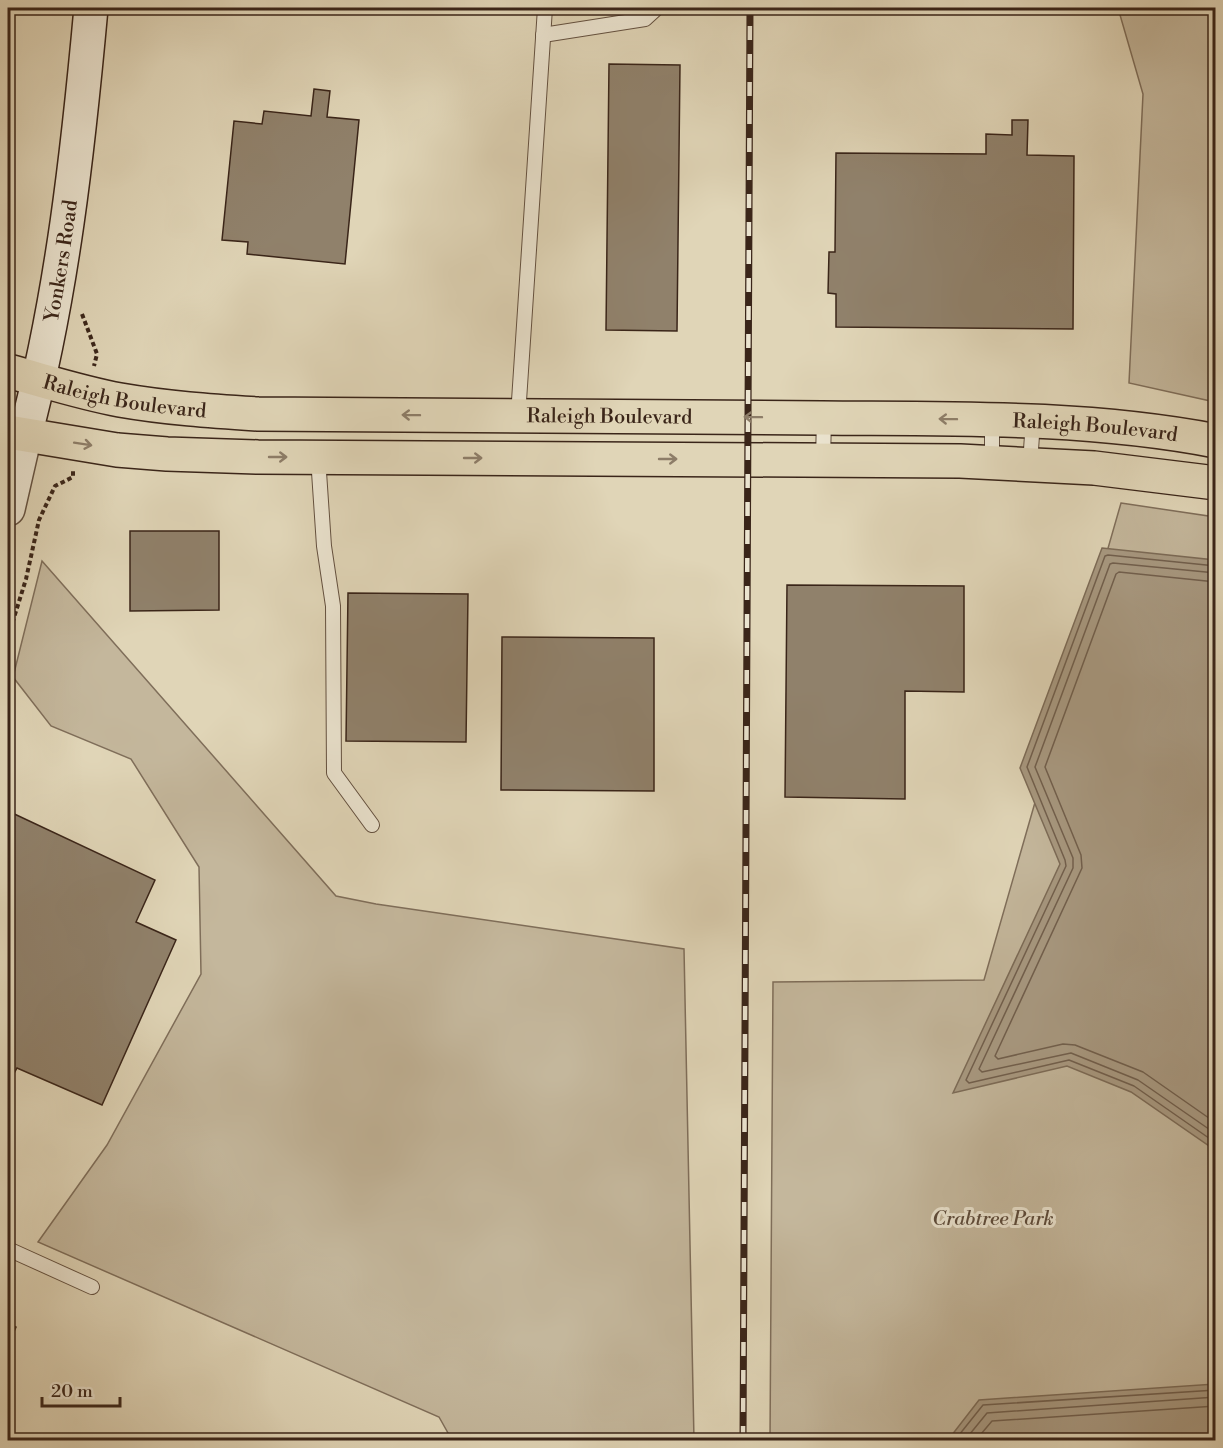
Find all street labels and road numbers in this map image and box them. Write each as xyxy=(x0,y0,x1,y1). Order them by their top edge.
street label: Yonkers Road xyxy=(40,198,84,325)
street label: Raleigh Boulevard xyxy=(40,370,208,424)
street label: Raleigh Boulevard xyxy=(526,404,693,431)
street label: Raleigh Boulevard xyxy=(1012,409,1180,448)

